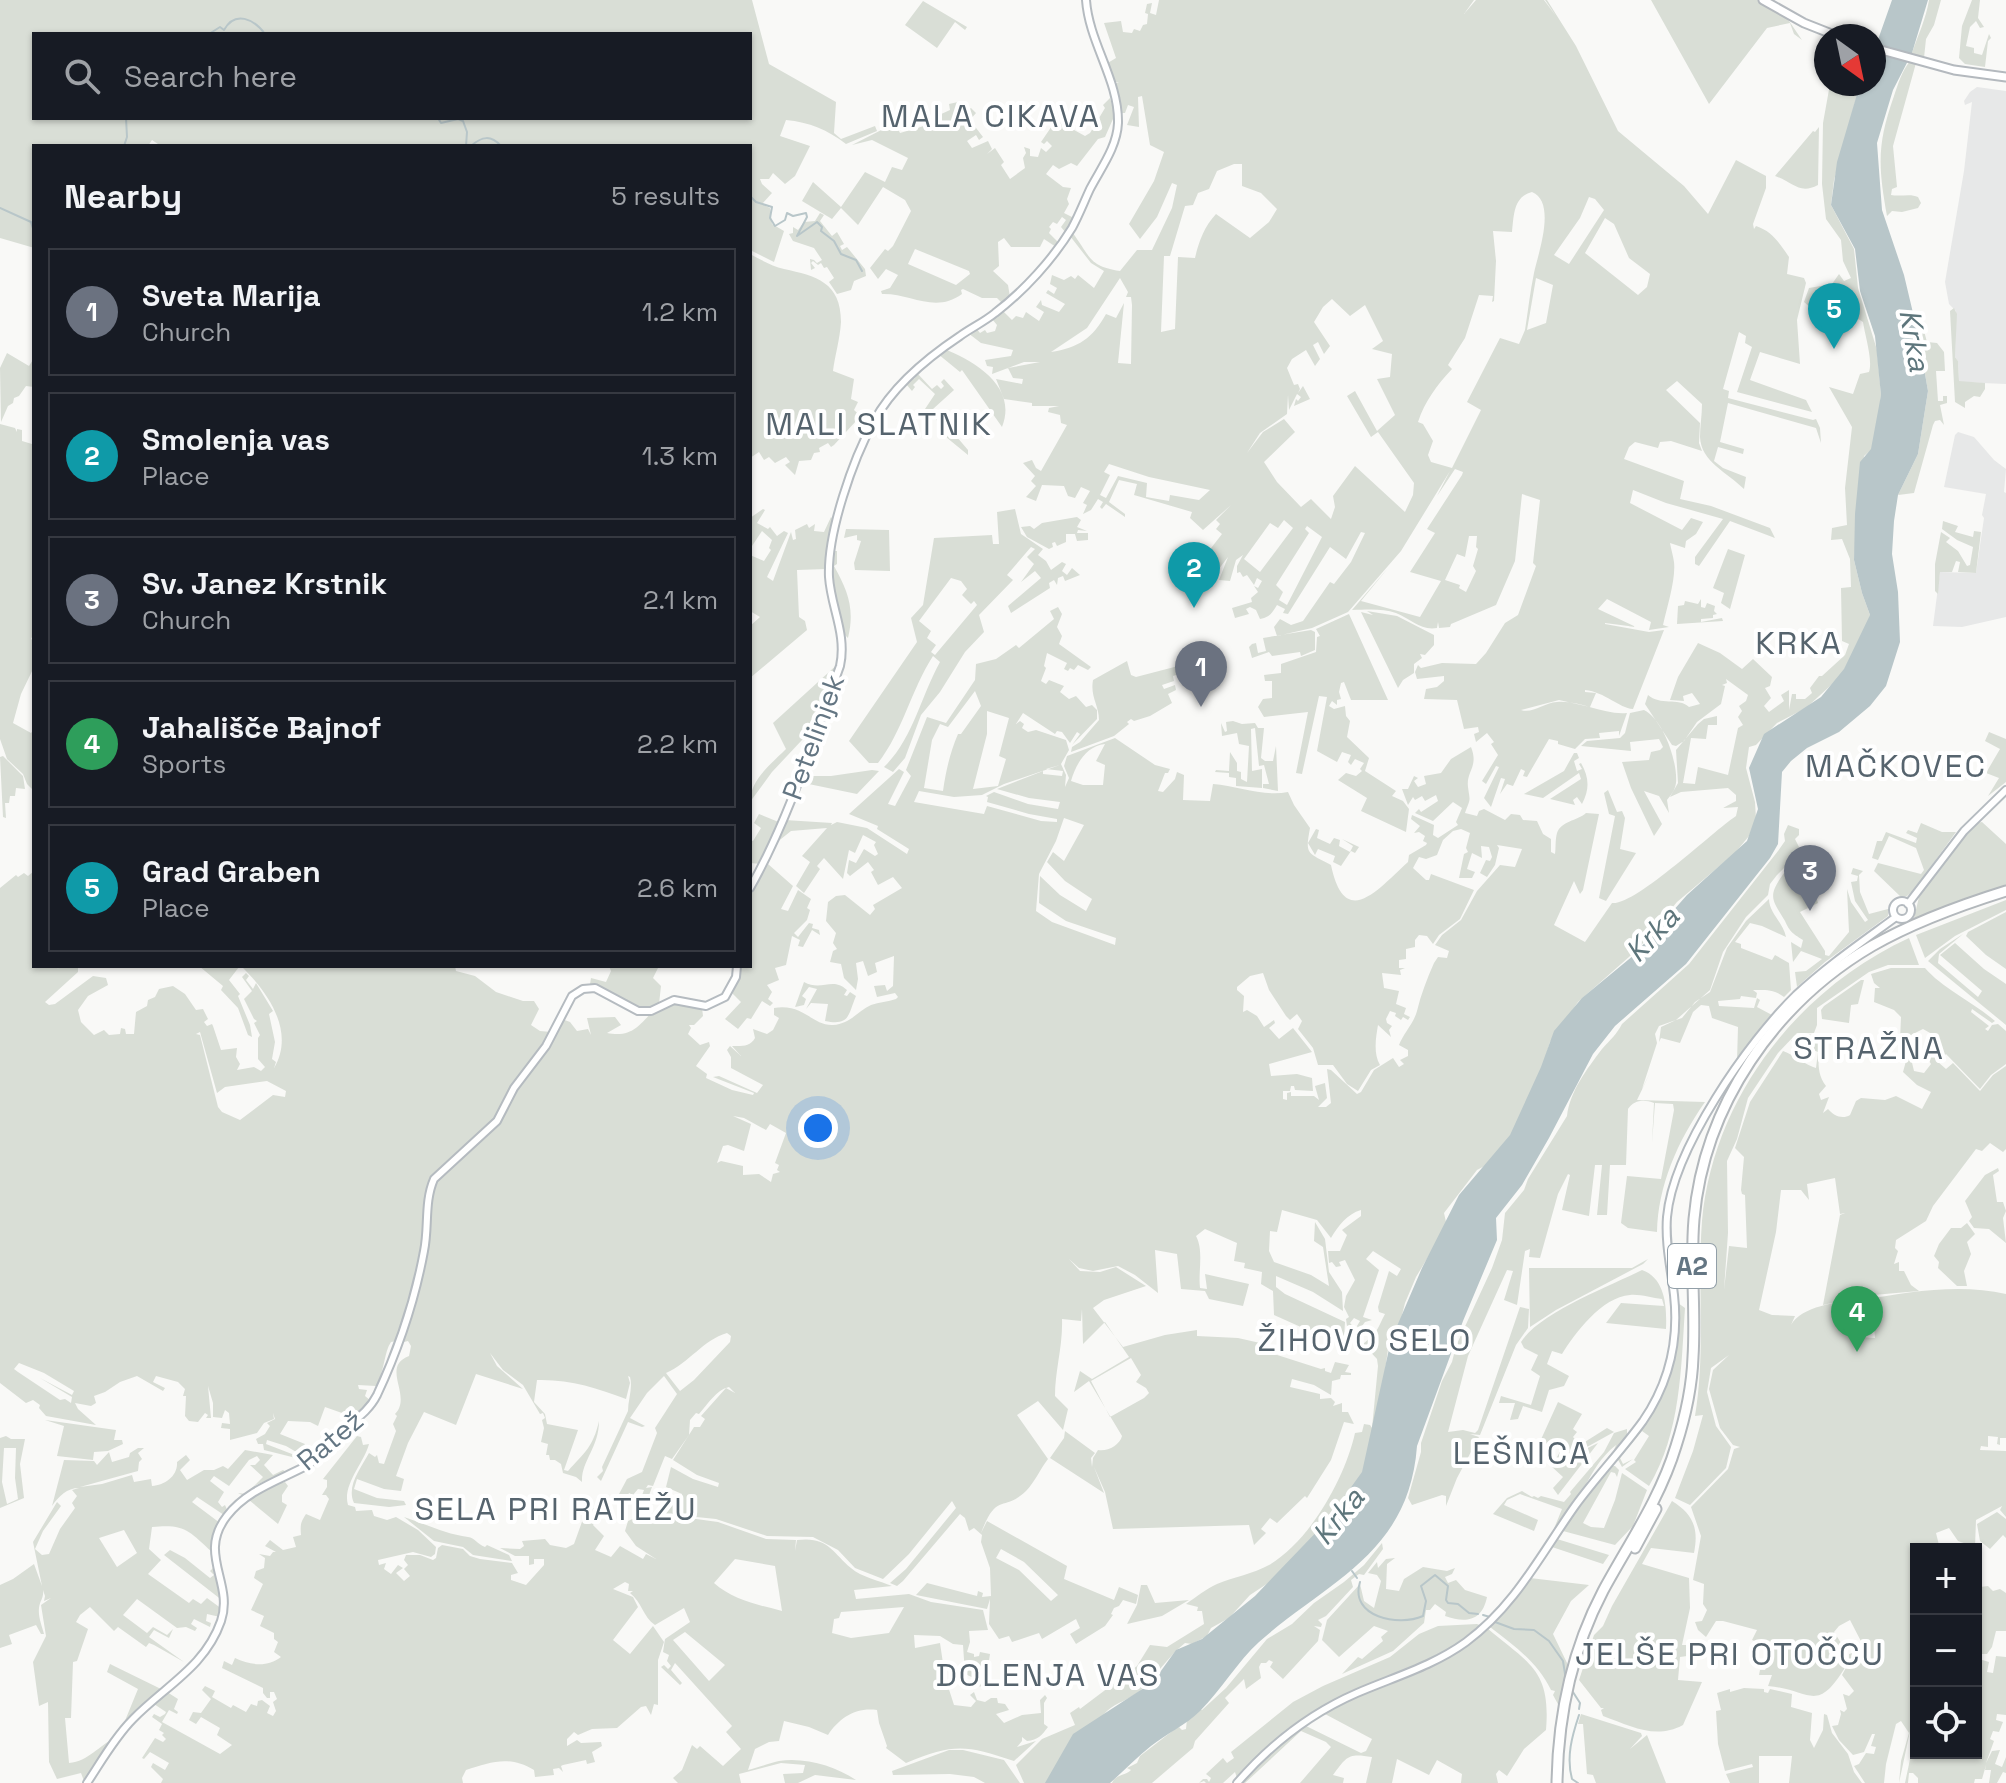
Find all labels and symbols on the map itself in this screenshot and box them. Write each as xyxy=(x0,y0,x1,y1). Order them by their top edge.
north arrow xyxy=(1814,24,1886,96)
district label: MALA CIKAVA xyxy=(881,96,1101,136)
pin: 5 xyxy=(1808,283,1860,349)
water label: Krka xyxy=(1890,306,1940,375)
district label: MALI SLATNIK xyxy=(765,404,993,444)
pin: 2 xyxy=(1168,542,1220,608)
district label: KRKA xyxy=(1755,623,1843,663)
pin: 1 xyxy=(1175,641,1227,707)
street label: Petelinjek xyxy=(774,669,852,805)
district label: MAČKOVEC xyxy=(1805,746,1987,786)
pin: 3 xyxy=(1784,845,1836,911)
water label: Krka xyxy=(1616,897,1688,970)
district label: STRAŽNA xyxy=(1793,1028,1945,1068)
your location xyxy=(798,1108,838,1148)
road number: A2 xyxy=(1668,1244,1716,1288)
pin: 4 xyxy=(1831,1286,1883,1352)
district label: ŽIHOVO SELO xyxy=(1258,1320,1472,1360)
street label: Ratež xyxy=(289,1402,371,1478)
district label: LEŠNICA xyxy=(1453,1433,1591,1473)
water label: Krka xyxy=(1303,1479,1373,1553)
district label: SELA PRI RATEŽU xyxy=(414,1489,698,1529)
district label: JELŠE PRI OTOČCU xyxy=(1575,1634,1885,1674)
district label: DOLENJA VAS xyxy=(936,1655,1160,1695)

